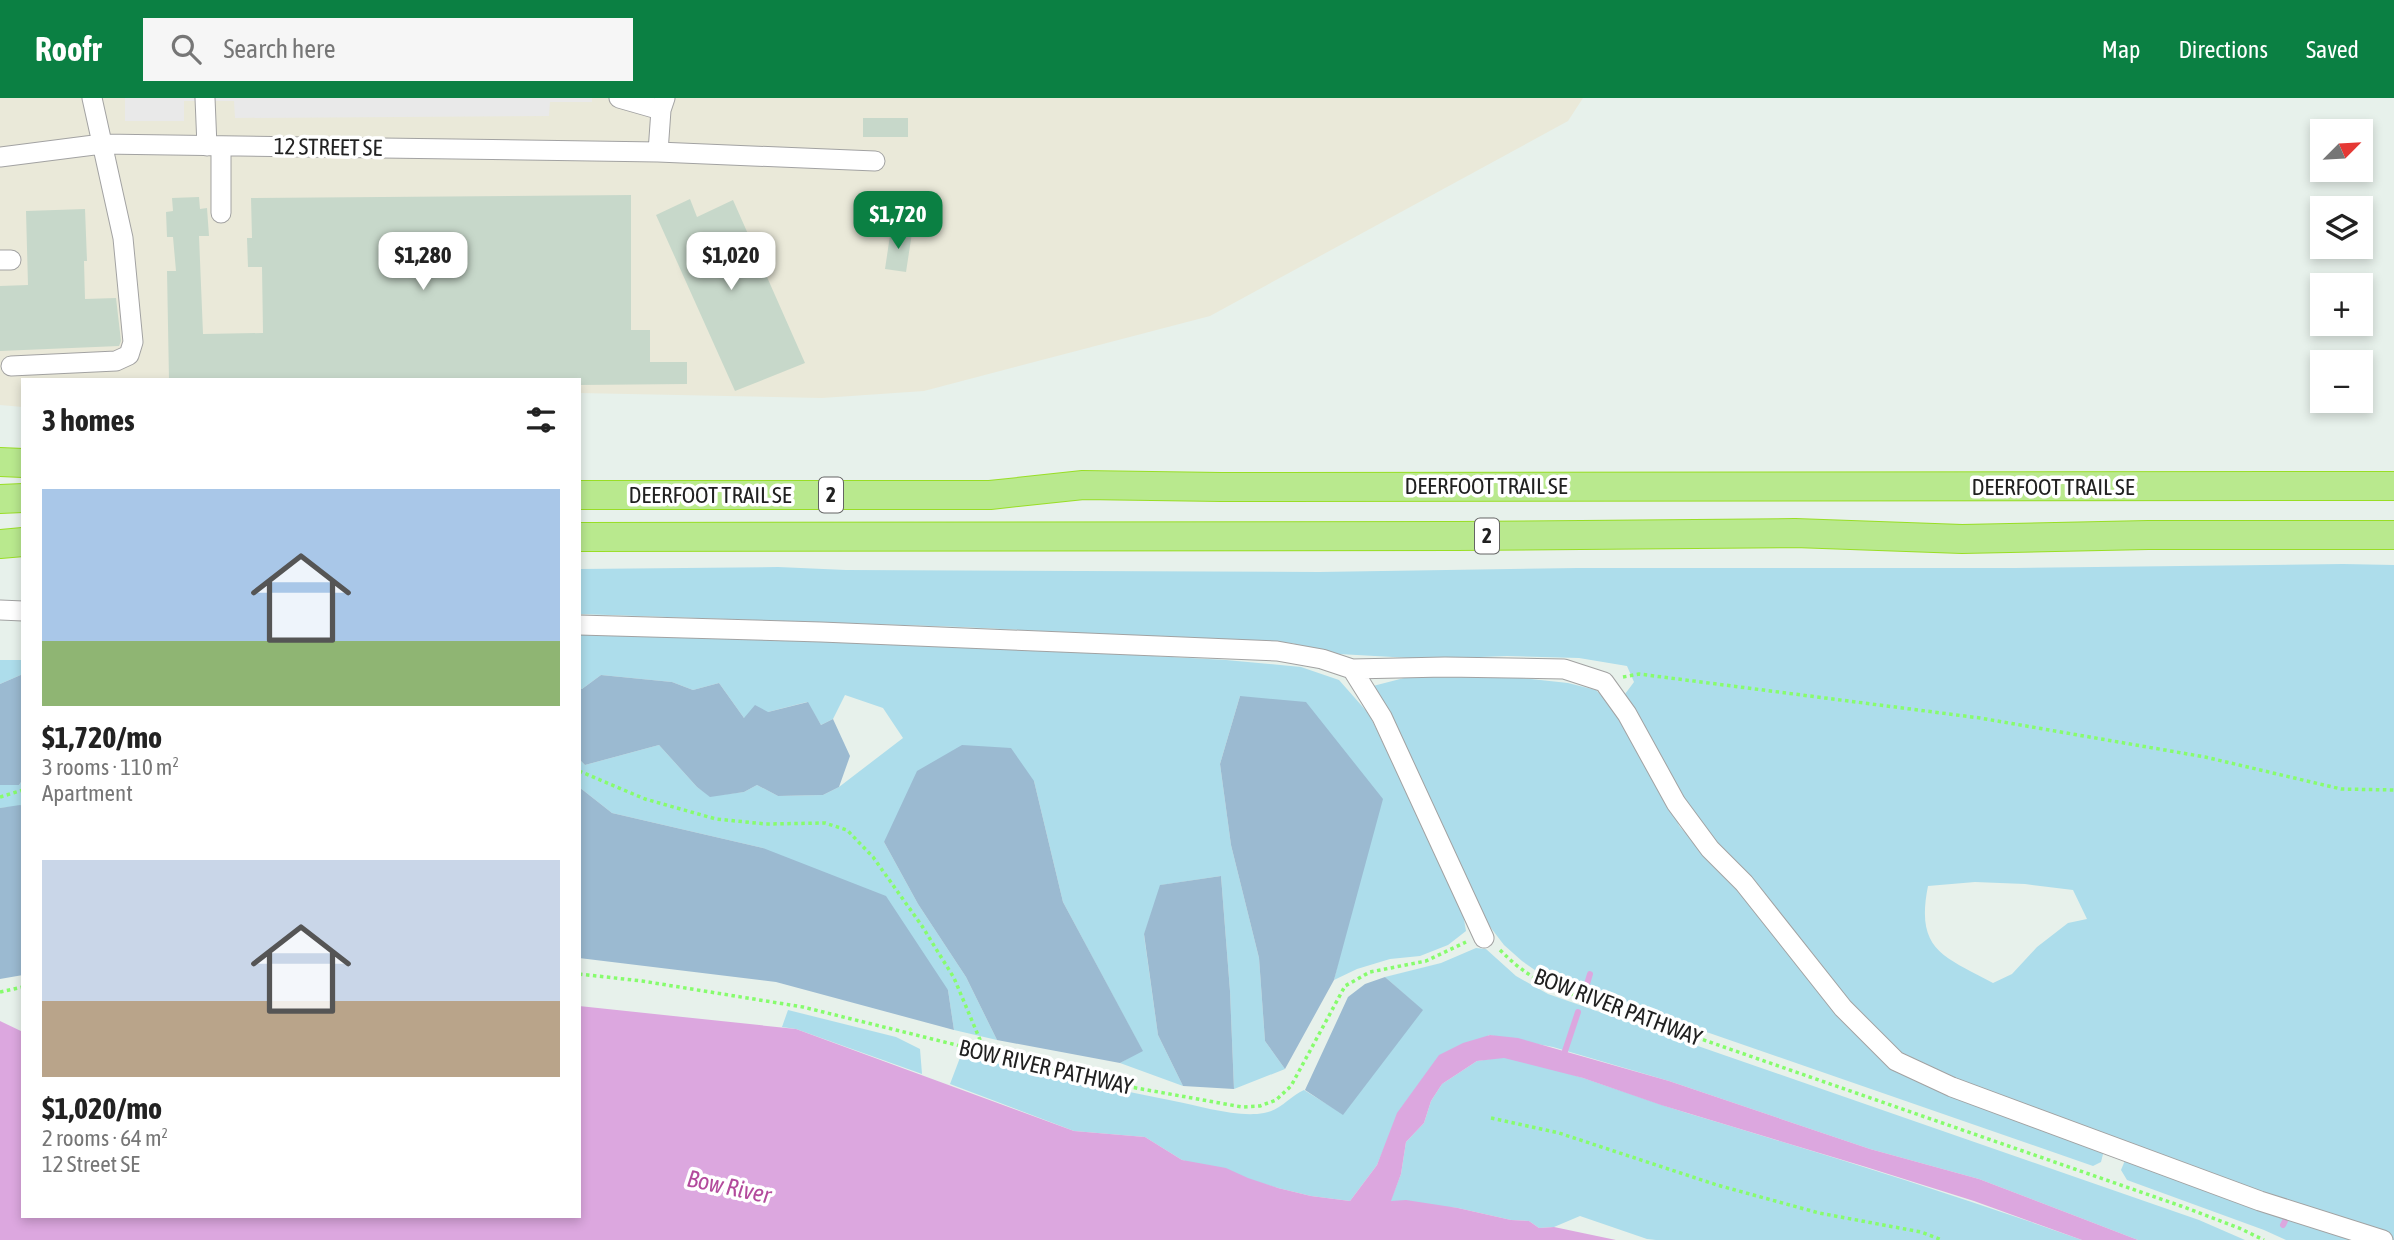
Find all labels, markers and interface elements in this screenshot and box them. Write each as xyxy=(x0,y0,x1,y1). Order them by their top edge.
search box xyxy=(143,18,633,81)
text: Roofr xyxy=(35,30,101,68)
icon: search xyxy=(167,30,205,68)
text: Search here xyxy=(223,34,336,64)
text: Map xyxy=(2102,36,2140,63)
text: Directions xyxy=(2178,36,2268,63)
text: Saved xyxy=(2306,36,2359,63)
north arrow xyxy=(2310,119,2373,182)
map controls xyxy=(2310,119,2373,413)
street label: 12 STREET SE xyxy=(274,133,383,161)
pin: $1,720 xyxy=(841,192,955,251)
button: layers xyxy=(2310,196,2373,259)
text: $1,720 xyxy=(870,201,927,227)
pin: $1,280 xyxy=(366,232,480,292)
pin: $1,020 xyxy=(674,232,788,292)
text: $1,280 xyxy=(395,242,452,268)
text: $1,020 xyxy=(703,242,760,268)
button: + xyxy=(2310,273,2373,336)
button: − xyxy=(2310,350,2373,413)
icon: filters xyxy=(522,401,560,439)
text: 3 homes xyxy=(42,403,135,437)
street label: DEERFOOT TRAIL SE xyxy=(1404,473,1568,499)
street label: DEERFOOT TRAIL SE xyxy=(1971,474,2135,500)
road number: 2 xyxy=(819,478,843,512)
street label: DEERFOOT TRAIL SE xyxy=(628,482,792,508)
road number: 2 xyxy=(1475,518,1499,554)
icon: home xyxy=(238,535,364,661)
text: $1,720/mo xyxy=(42,720,162,754)
text: 3 rooms · 110 m² xyxy=(42,754,179,780)
text: Apartment xyxy=(42,780,133,806)
icon: home xyxy=(238,906,364,1032)
street label: BOW RIVER PATHWAY xyxy=(1530,963,1706,1051)
street label: BOW RIVER PATHWAY xyxy=(956,1034,1136,1100)
text: $1,020/mo xyxy=(42,1091,162,1125)
text: 2 rooms · 64 m² xyxy=(42,1125,168,1151)
text: 12 Street SE xyxy=(42,1151,140,1177)
water label: Bow River xyxy=(685,1164,774,1209)

